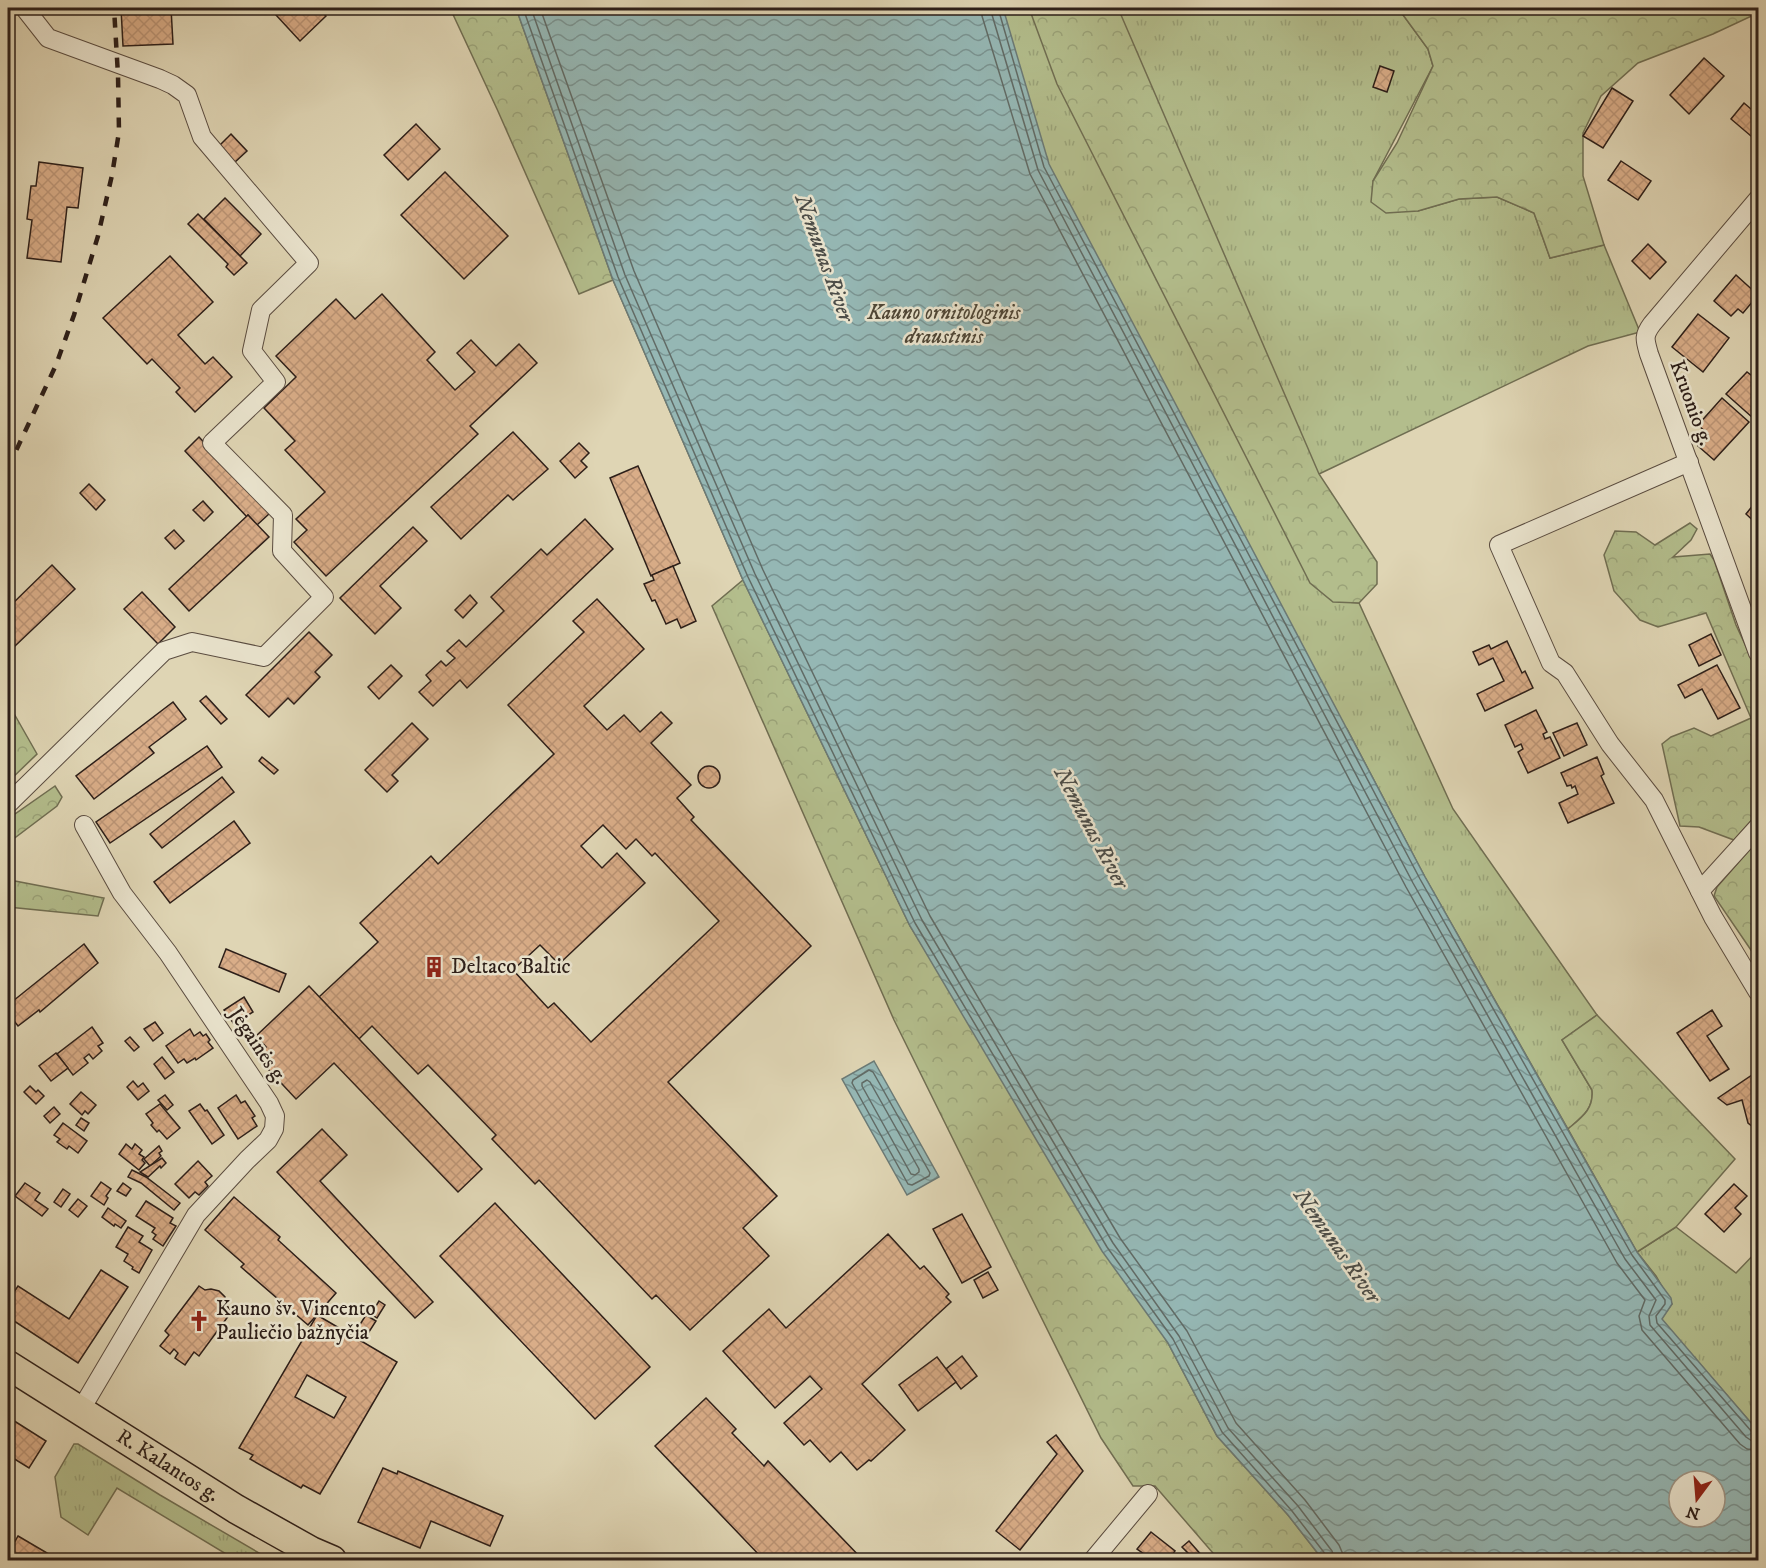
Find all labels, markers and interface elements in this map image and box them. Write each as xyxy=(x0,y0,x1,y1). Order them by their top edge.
water label: Nemunas River xyxy=(788,189,860,327)
park label: Kauno ornitologinis draustinis xyxy=(866,300,1021,350)
street label: Kruonio g. xyxy=(1664,357,1718,449)
water label: Nemunas River xyxy=(1047,761,1135,895)
place label: Deltaco Baltic xyxy=(451,954,571,980)
building icon: Deltaco Baltic xyxy=(422,955,446,979)
street label: Jėgainės g. xyxy=(222,1001,293,1090)
water label: Nemunas River xyxy=(1286,1182,1388,1310)
place label: Kauno šv. Vincento Pauliečio bažnyčia xyxy=(216,1296,376,1346)
church icon: Kauno šv. Vincento Pauliečio bažnyčia xyxy=(187,1309,211,1333)
street label: R. Kalantos g. xyxy=(111,1424,224,1508)
north arrow xyxy=(1667,1469,1727,1529)
text: N xyxy=(1684,1501,1702,1524)

